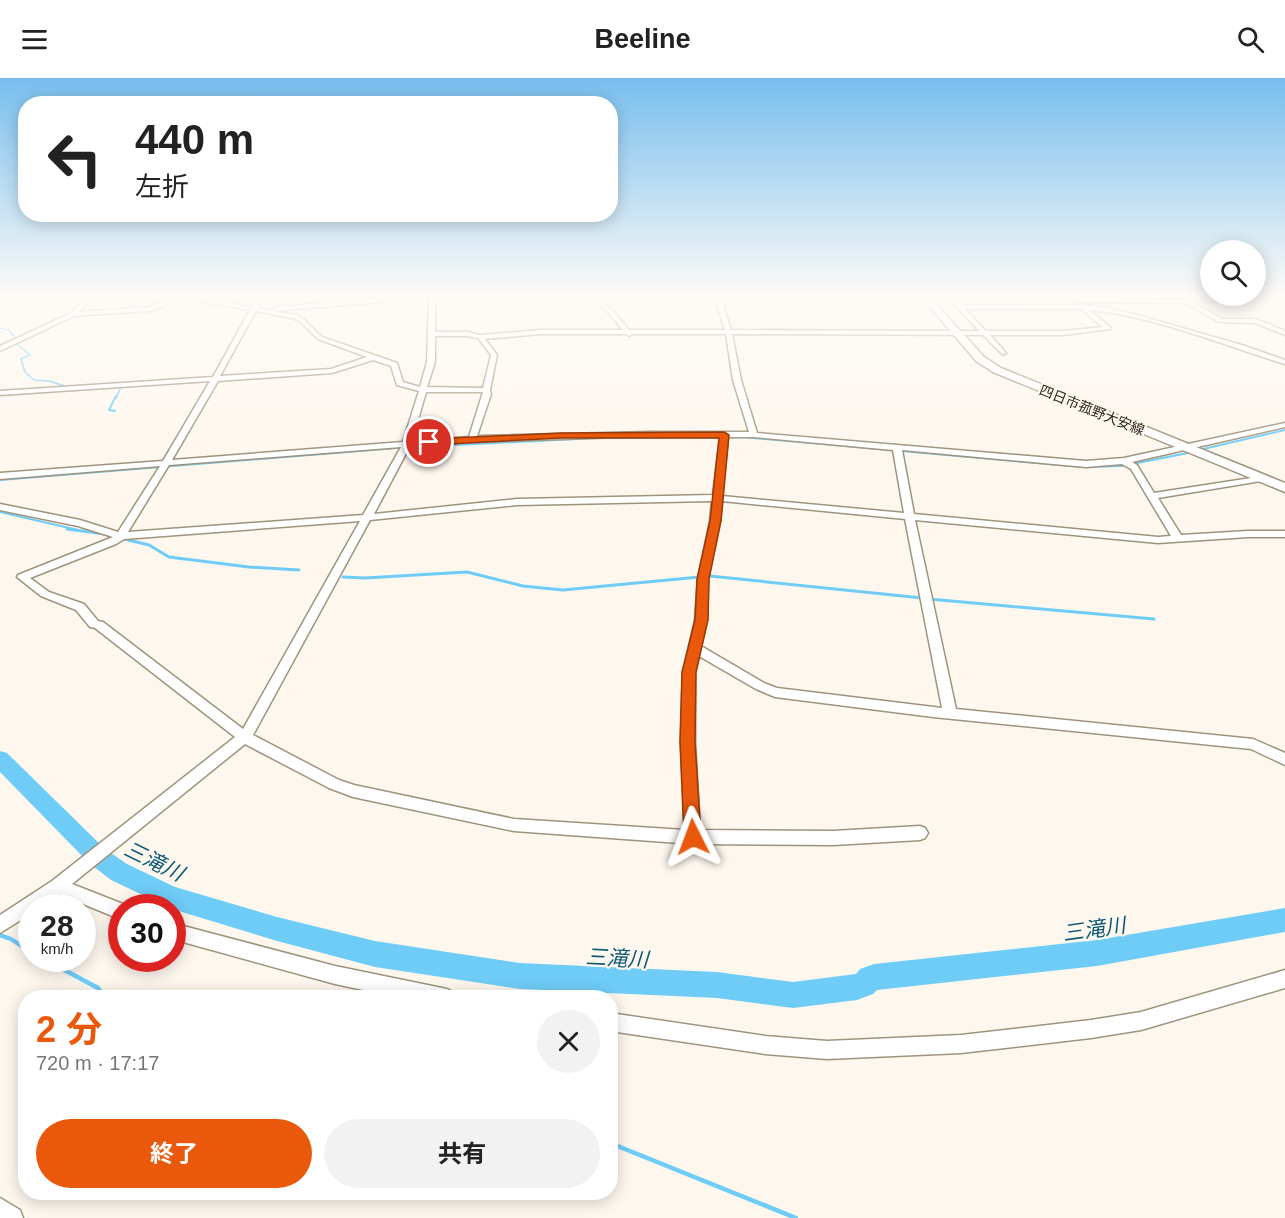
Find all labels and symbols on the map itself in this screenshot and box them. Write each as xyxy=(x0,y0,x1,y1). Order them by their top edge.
street label: 四日市菰野大安線 xyxy=(1037,382,1147,438)
pin xyxy=(403,416,454,467)
position arrow xyxy=(661,805,725,869)
water label: 三滝川 xyxy=(121,837,189,886)
speed limit sign: 30 xyxy=(108,894,186,972)
water label: 三滝川 xyxy=(1061,913,1129,945)
water label: 三滝川 xyxy=(585,945,651,971)

